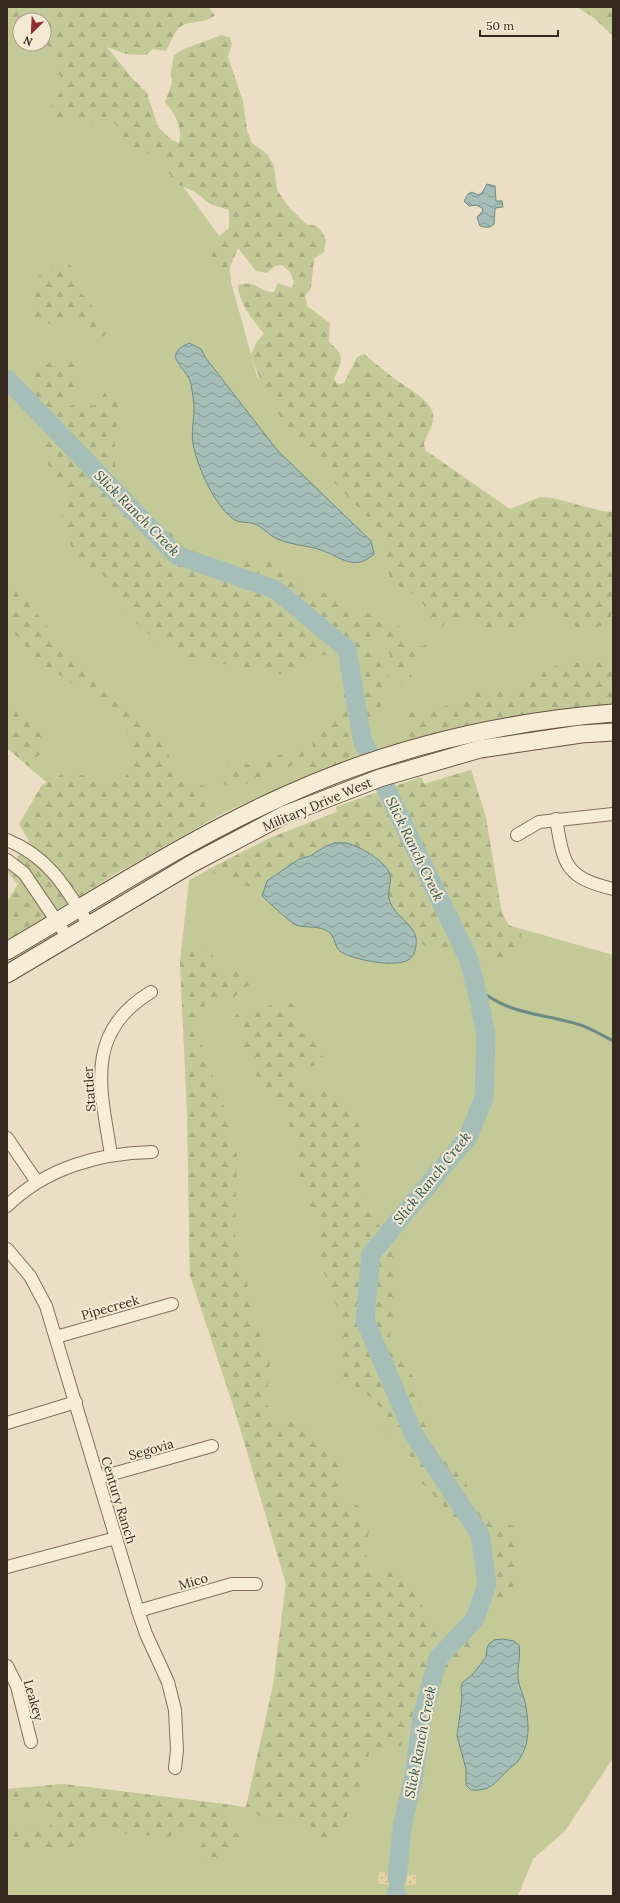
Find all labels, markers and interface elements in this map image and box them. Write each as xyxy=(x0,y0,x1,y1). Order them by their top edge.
north arrow xyxy=(12,12,52,52)
scale bar xyxy=(480,12,558,38)
text: 50 m xyxy=(486,18,514,33)
text: N xyxy=(21,33,35,49)
water label: Slick Ranch Creek xyxy=(90,466,184,560)
street label: Military Drive West xyxy=(260,774,375,835)
water label: Slick Ranch Creek xyxy=(382,794,448,904)
street label: Stattler xyxy=(79,1065,100,1112)
water label: Slick Ranch Creek xyxy=(389,1128,475,1228)
street label: Pipecreek xyxy=(79,1291,141,1324)
street label: Segovia xyxy=(127,1435,176,1464)
street label: Century Ranch xyxy=(97,1454,140,1546)
street label: Mico xyxy=(176,1569,210,1594)
street label: Leakey xyxy=(20,1678,48,1723)
water label: Slick Ranch Creek xyxy=(400,1684,440,1800)

